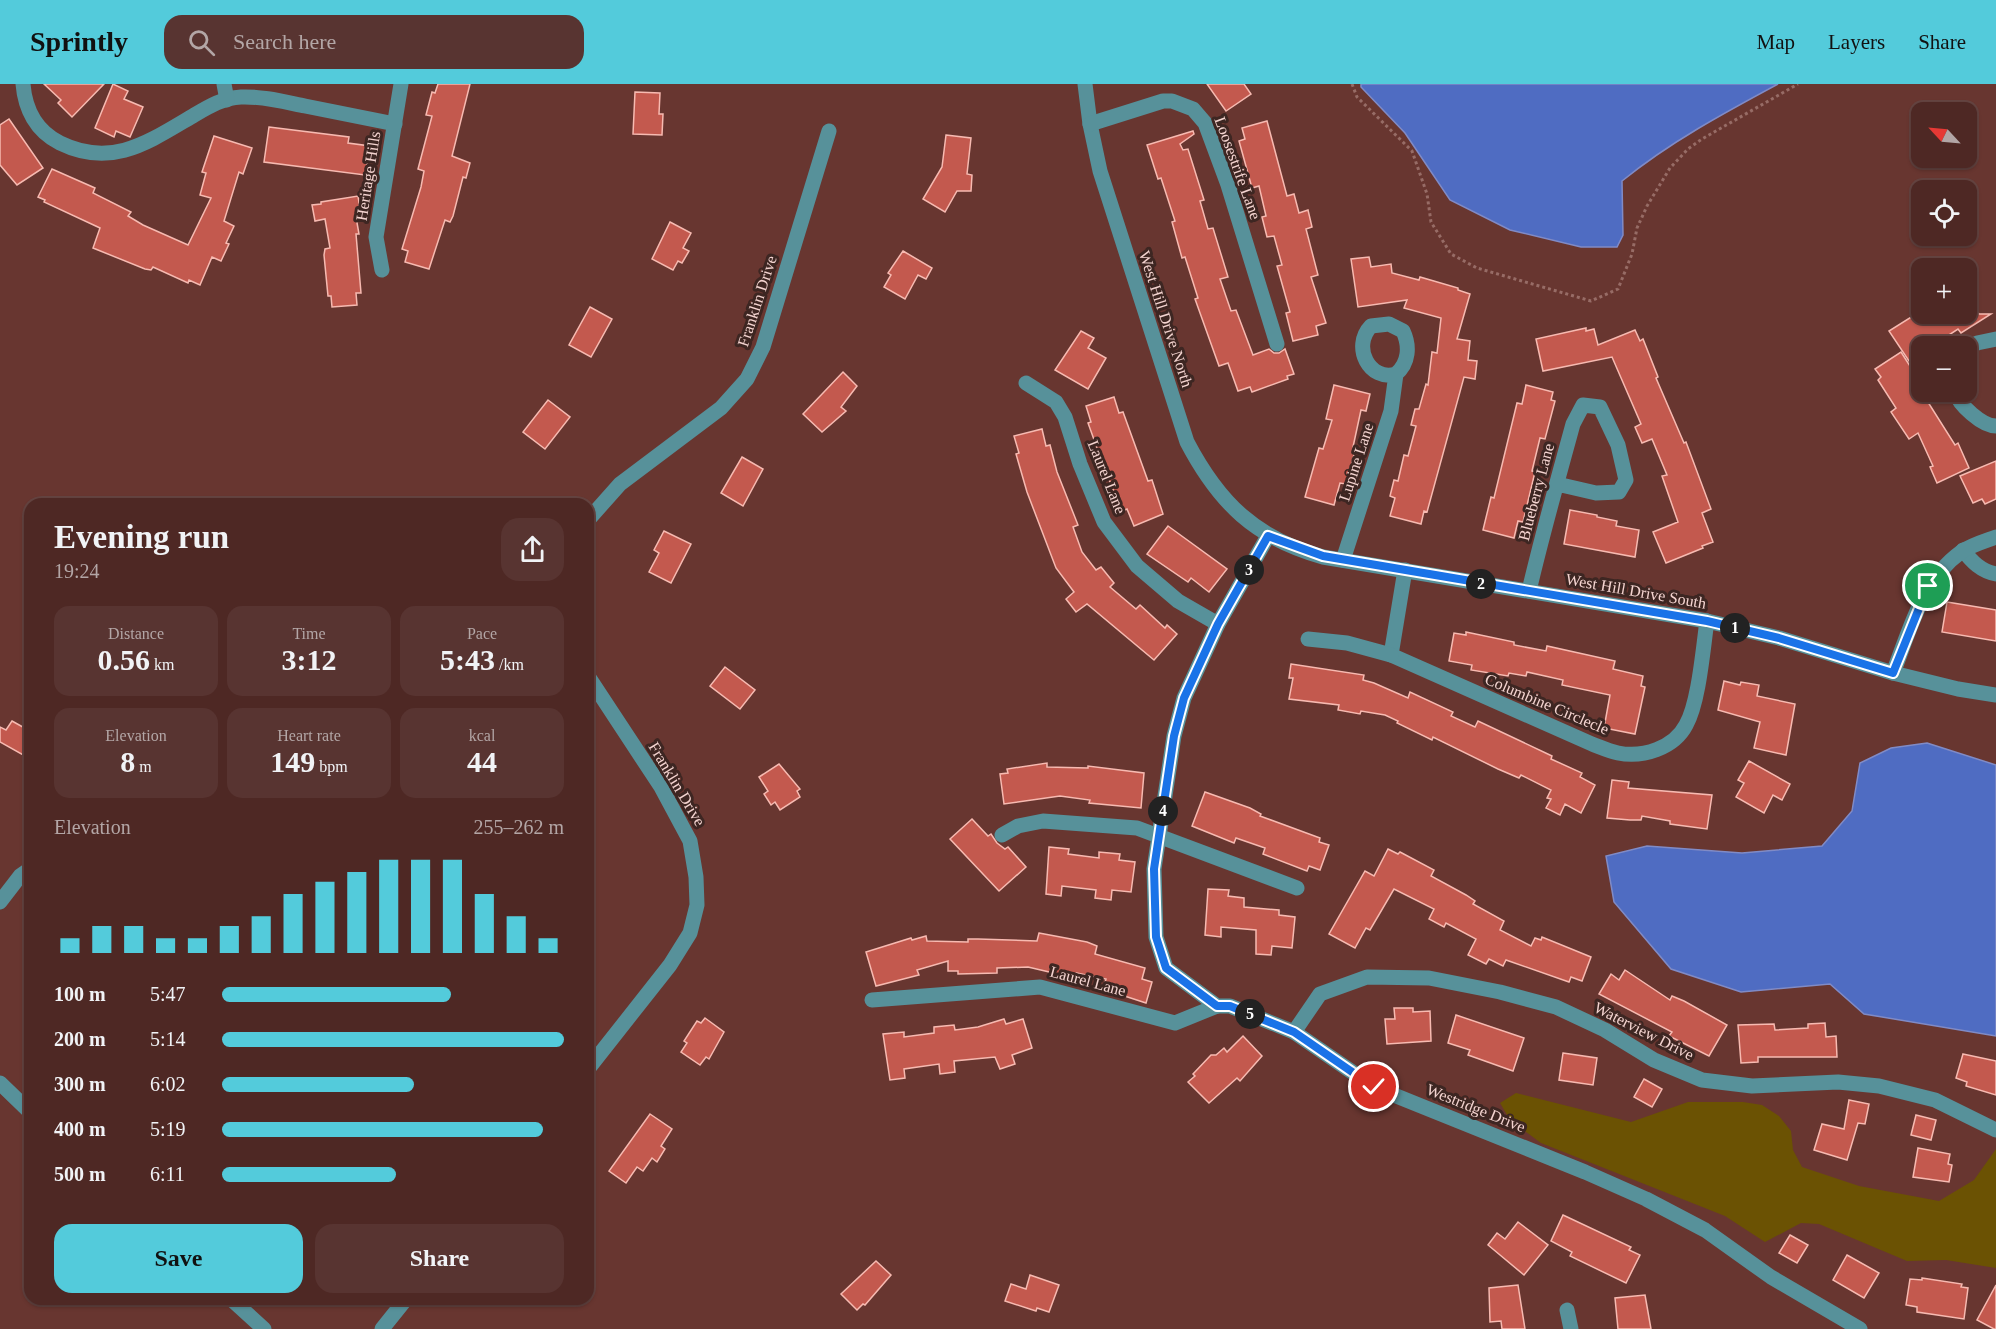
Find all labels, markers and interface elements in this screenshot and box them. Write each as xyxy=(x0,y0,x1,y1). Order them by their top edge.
search box xyxy=(164,15,584,69)
text: Sprintly xyxy=(30,26,128,57)
icon: search xyxy=(185,26,218,59)
text: Search here xyxy=(233,29,336,54)
text: Map xyxy=(1757,30,1795,54)
text: Layers xyxy=(1828,30,1885,54)
text: Share xyxy=(1918,30,1966,54)
north arrow xyxy=(1911,102,1977,168)
map controls xyxy=(1911,102,1977,402)
street label: Loosestrife Lane xyxy=(1212,114,1264,222)
street label: Heritage Hills xyxy=(353,130,384,222)
button: locate xyxy=(1911,180,1977,246)
street label: West Hill Drive North xyxy=(1136,249,1196,389)
street label: Franklin Drive xyxy=(734,253,780,349)
button: + xyxy=(1911,258,1977,324)
button: − xyxy=(1911,336,1977,402)
street label: Lupine Lane xyxy=(1335,421,1378,504)
street label: Laurel Lane xyxy=(1085,438,1129,516)
street label: Blueberry Lane xyxy=(1515,442,1558,543)
button: share xyxy=(501,518,564,581)
text: Evening run xyxy=(54,519,229,555)
pin: 3 xyxy=(1234,555,1264,585)
text: 19:24 xyxy=(54,560,100,582)
pin xyxy=(1902,560,1953,611)
text: 3 xyxy=(1245,561,1253,578)
pin: 2 xyxy=(1466,569,1496,599)
icon: arrive xyxy=(1911,569,1944,602)
street label: West Hill Drive South xyxy=(1564,570,1708,612)
text: 2 xyxy=(1477,575,1485,592)
pin: 1 xyxy=(1720,613,1750,643)
text: 1 xyxy=(1731,619,1739,636)
text: Distance xyxy=(108,625,164,642)
text: Time xyxy=(292,625,326,642)
text: Pace xyxy=(467,625,497,642)
text: 0.56 xyxy=(98,643,150,676)
text: 3:12 xyxy=(282,643,337,676)
text: 5:43 xyxy=(440,643,495,676)
text: km xyxy=(150,656,174,673)
text: /km xyxy=(495,656,524,673)
street label: Columbine Circlecle xyxy=(1483,670,1611,738)
text: Elevation xyxy=(105,727,167,744)
text: Heart rate xyxy=(277,727,341,744)
text: kcal xyxy=(469,727,495,744)
street label: Franklin Drive xyxy=(645,739,709,829)
text: 8 xyxy=(120,745,135,778)
text: 149 xyxy=(270,745,315,778)
text: 44 xyxy=(467,745,497,778)
text: m xyxy=(135,758,152,775)
text: bpm xyxy=(315,758,348,775)
pin: 4 xyxy=(1148,796,1178,826)
text: 4 xyxy=(1159,802,1167,819)
text: Elevation xyxy=(54,816,131,838)
text: 255–262 m xyxy=(473,816,564,838)
street label: Laurel Lane xyxy=(1048,963,1128,999)
text: 100 m xyxy=(54,983,106,1005)
text: 5:47 xyxy=(150,983,186,1005)
pin: 5 xyxy=(1235,999,1265,1029)
street label: Waterview Drive xyxy=(1591,999,1697,1063)
text: 5 xyxy=(1246,1005,1254,1022)
text: 200 m xyxy=(54,1028,106,1050)
text: 5:14 xyxy=(150,1028,186,1050)
pin xyxy=(1348,1061,1399,1112)
icon: check xyxy=(1357,1070,1390,1103)
text: 300 m xyxy=(54,1073,106,1095)
text: 6:02 xyxy=(150,1073,186,1095)
street label: Westridge Drive xyxy=(1424,1080,1528,1136)
text: 400 m xyxy=(54,1118,106,1140)
text: 5:19 xyxy=(150,1118,186,1140)
text: 500 m xyxy=(54,1163,106,1185)
text: 6:11 xyxy=(150,1163,185,1185)
button: Save xyxy=(54,1224,303,1293)
button: Share xyxy=(315,1224,564,1293)

